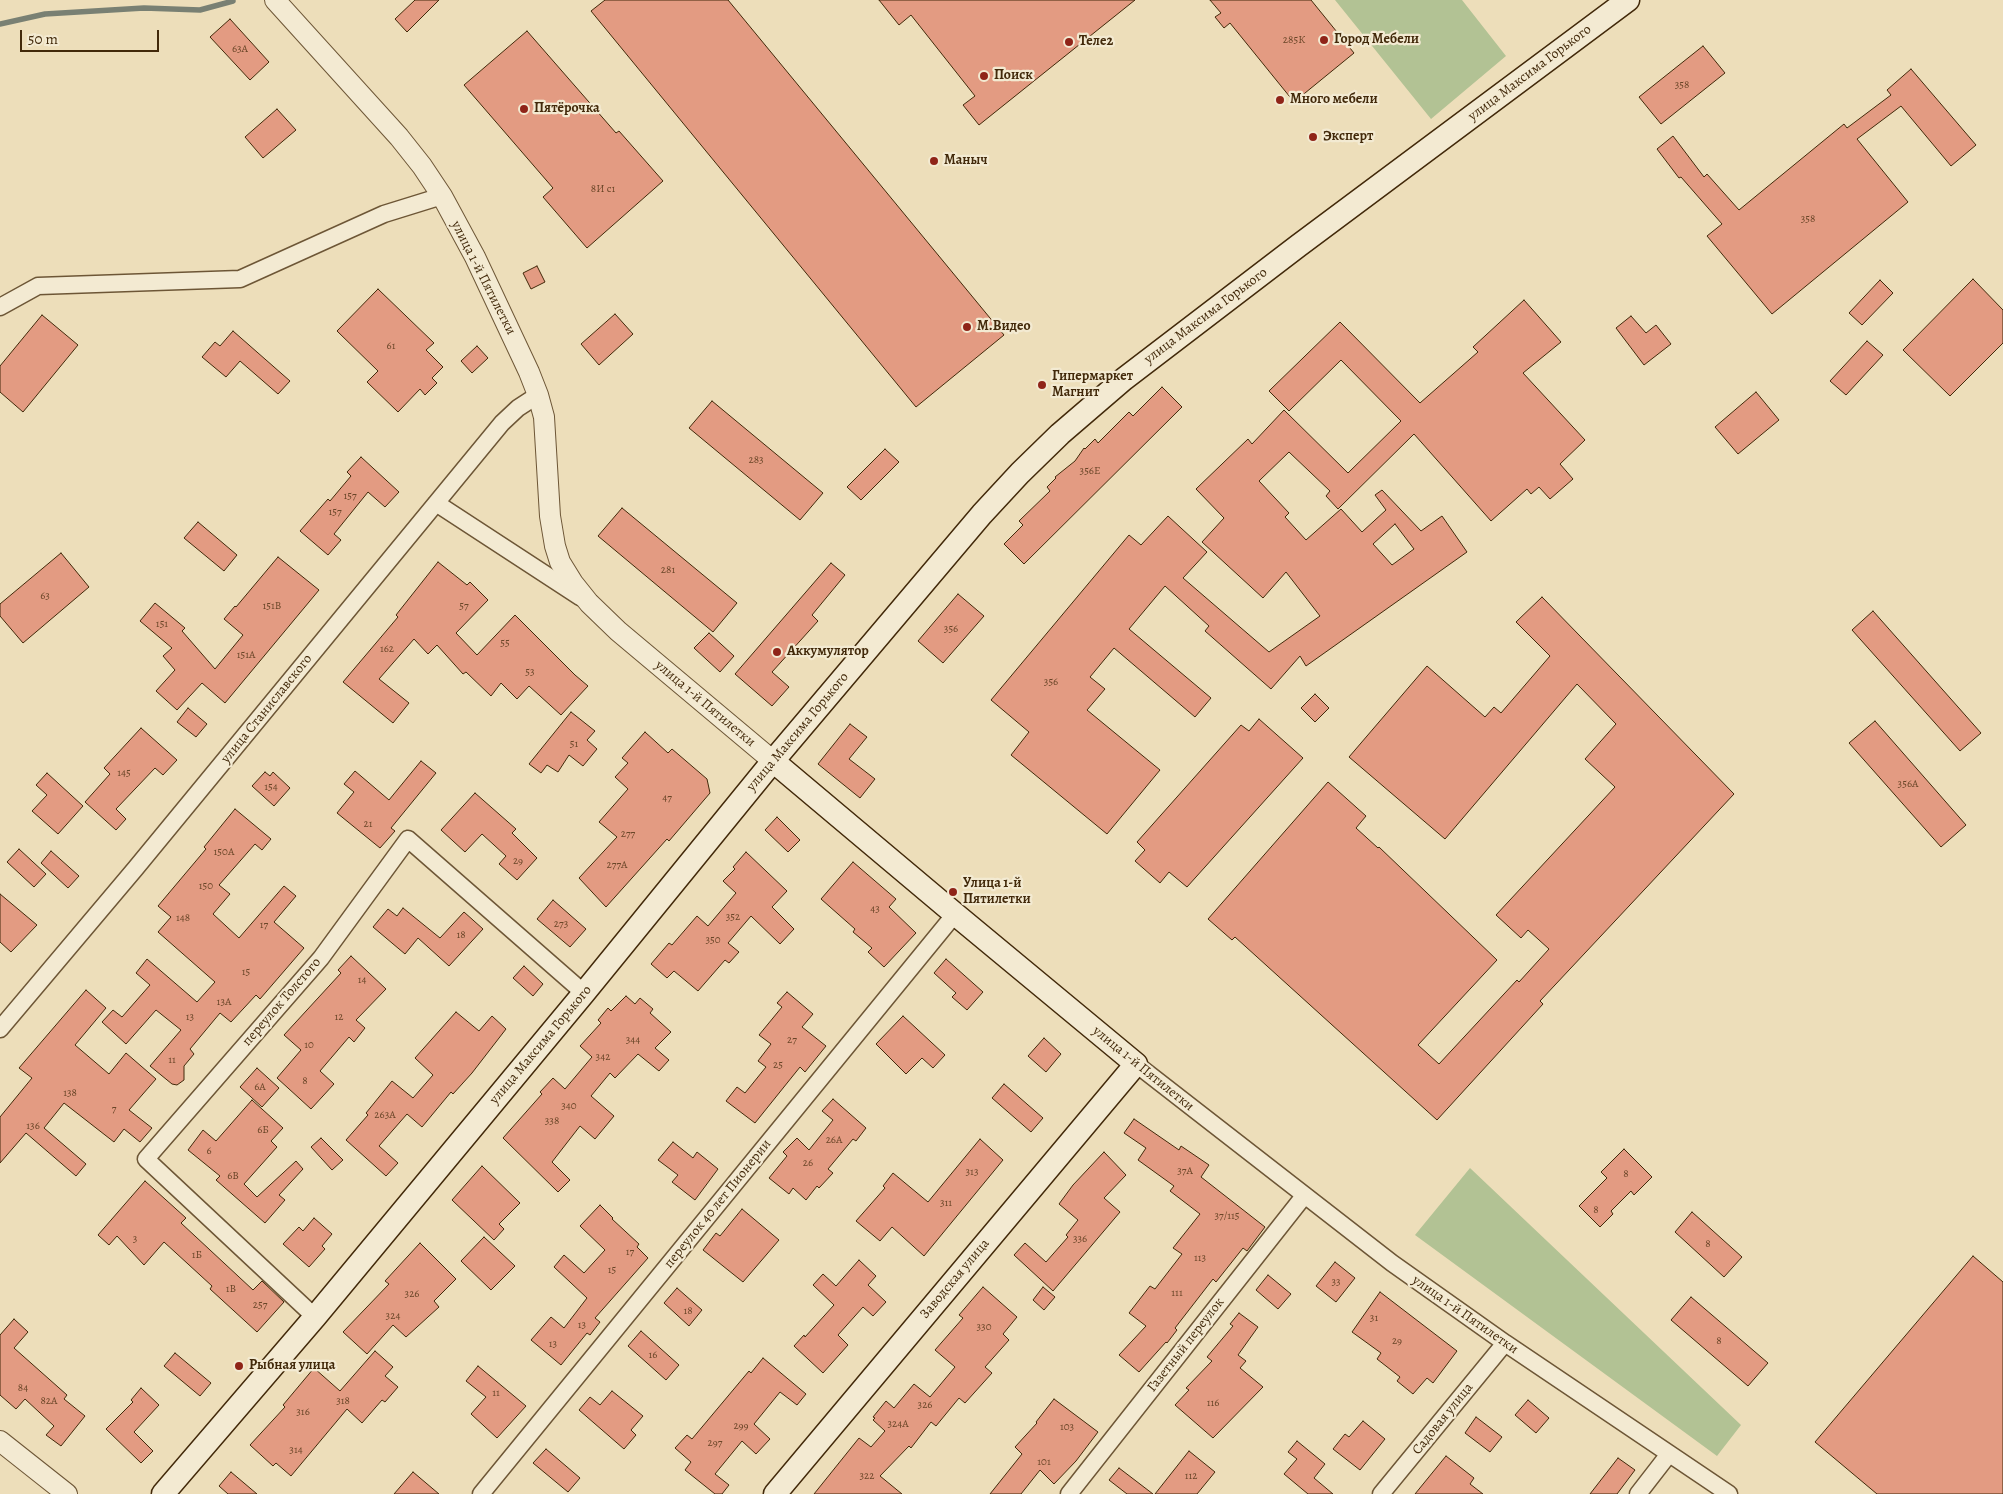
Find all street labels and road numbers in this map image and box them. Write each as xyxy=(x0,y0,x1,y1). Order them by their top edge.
street label: улица Максима Горького xyxy=(1465,21,1595,125)
street label: улица 1-й Пятилетки xyxy=(447,218,519,338)
street label: улица Максима Горького xyxy=(1141,264,1271,368)
street label: улица Станиславского xyxy=(218,651,316,767)
street label: улица 1-й Пятилетки xyxy=(651,657,759,751)
street label: улица Максима Горького xyxy=(743,669,853,795)
street label: переулок Толстого xyxy=(239,954,325,1050)
street label: улица Максима Горького xyxy=(486,982,596,1108)
street label: улица 1-й Пятилетки xyxy=(1089,1023,1197,1115)
street label: переулок 40 лет Пионерии xyxy=(661,1136,775,1272)
street label: Заводская улица xyxy=(917,1236,993,1322)
street label: улица 1-й Пятилетки xyxy=(1409,1272,1521,1358)
street label: Газетный переулок xyxy=(1144,1294,1228,1396)
street label: Садовая улица xyxy=(1409,1380,1477,1458)

